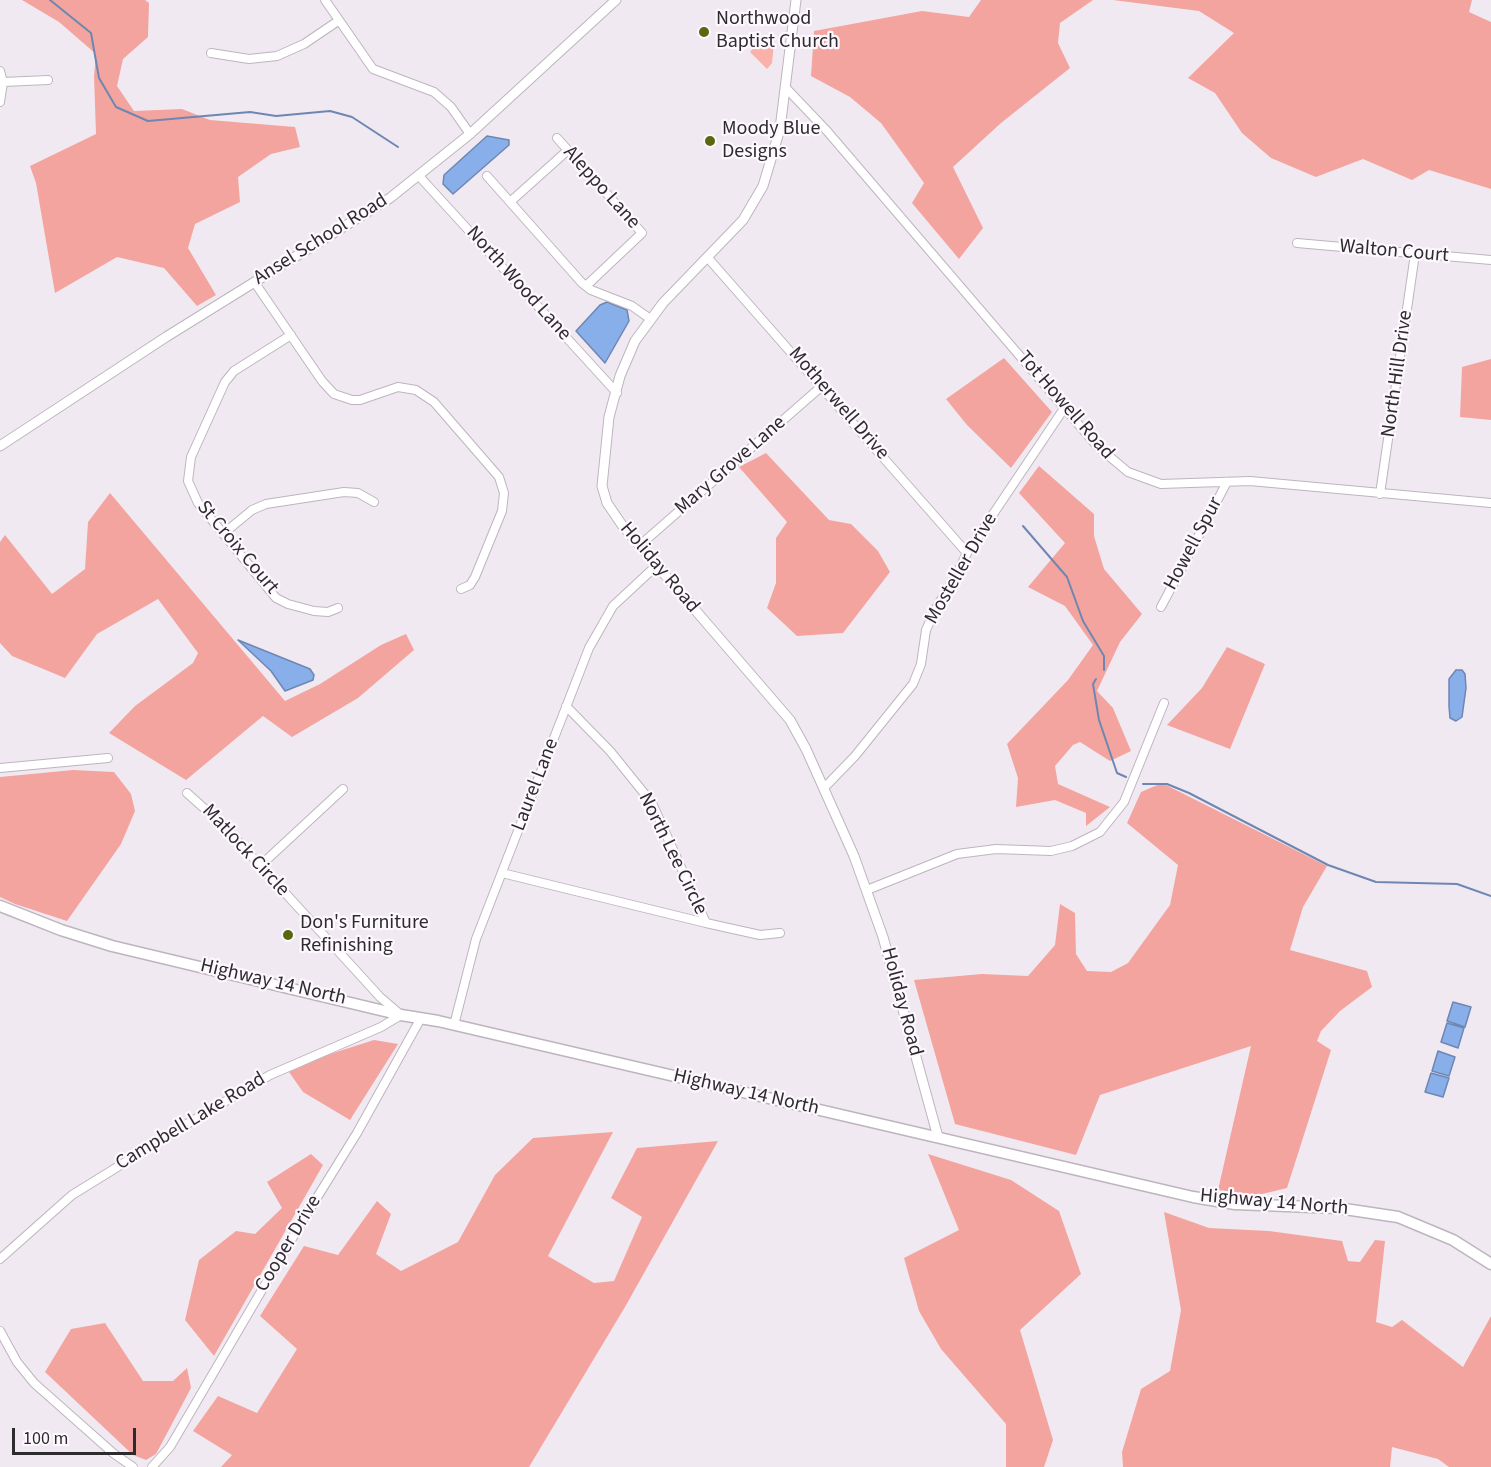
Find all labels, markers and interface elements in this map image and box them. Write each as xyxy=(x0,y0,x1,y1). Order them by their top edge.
place label: Northwood Baptist Church xyxy=(716,8,839,55)
marker: Northwood Baptist Church xyxy=(697,25,711,39)
place label: Moody Blue Designs xyxy=(722,118,820,165)
marker: Moody Blue Designs xyxy=(703,134,717,148)
street label: Aleppo Lane xyxy=(557,141,645,235)
street label: Ansel School Road xyxy=(250,189,392,291)
street label: North Wood Lane xyxy=(460,222,576,346)
street label: Walton Court xyxy=(1338,235,1450,269)
street label: North Hill Drive xyxy=(1377,309,1419,439)
street label: Motherwell Drive xyxy=(782,343,894,465)
street label: Tot Howell Road xyxy=(1011,347,1119,465)
street label: Mary Grove Lane xyxy=(671,411,791,521)
street label: Howell Spur xyxy=(1160,493,1228,595)
street label: St Croix Court xyxy=(191,496,283,600)
street label: Mosteller Drive xyxy=(921,509,1003,629)
street label: Holiday Road xyxy=(614,518,704,618)
street label: Laurel Lane xyxy=(507,735,565,835)
street label: North Lee Circle xyxy=(632,789,712,919)
street label: Matlock Circle xyxy=(196,800,294,902)
place label: Don's Furniture Refinishing xyxy=(300,912,429,959)
marker: Don's Furniture Refinishing xyxy=(281,928,295,942)
street label: Holiday Road xyxy=(875,945,927,1059)
street label: Highway 14 North xyxy=(198,955,348,1011)
street label: Highway 14 North xyxy=(671,1065,821,1121)
street label: Campbell Lake Road xyxy=(112,1068,270,1176)
street label: Highway 14 North xyxy=(1199,1185,1349,1221)
street label: Cooper Drive xyxy=(251,1191,327,1297)
scale bar xyxy=(15,1416,140,1454)
text: 100 m xyxy=(23,1426,68,1451)

